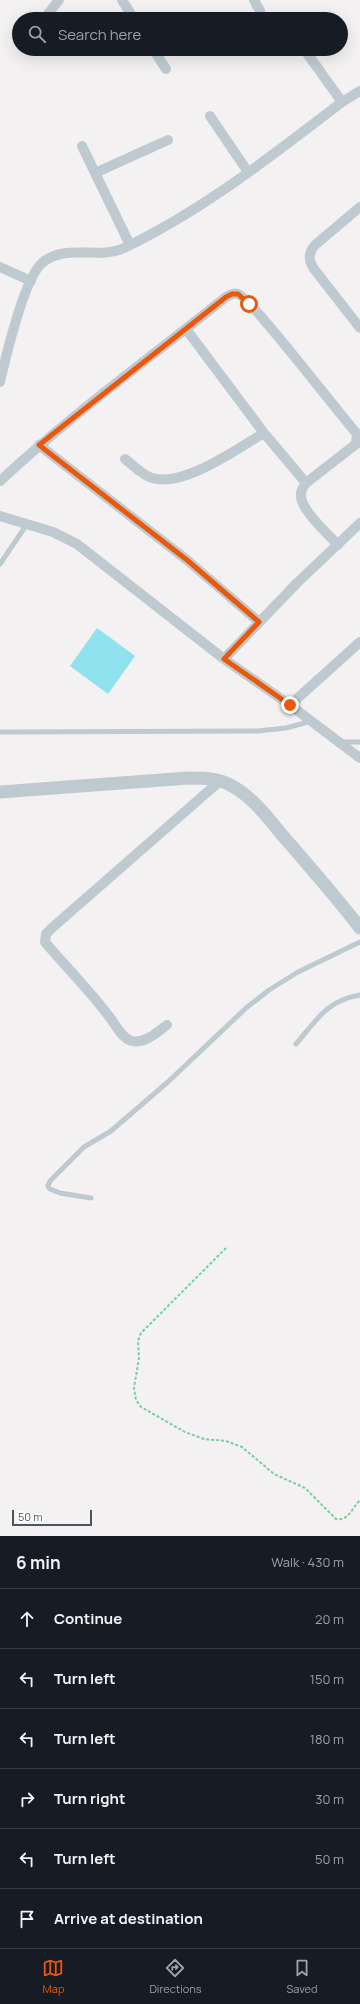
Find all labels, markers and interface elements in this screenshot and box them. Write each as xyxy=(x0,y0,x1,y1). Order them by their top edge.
search box xyxy=(12,12,348,56)
icon: search xyxy=(26,23,48,45)
text: Search here xyxy=(58,24,141,45)
route start xyxy=(240,295,258,313)
route end xyxy=(281,696,299,714)
scale bar xyxy=(12,1508,92,1527)
text: 50 m xyxy=(18,1509,43,1524)
text: 6 min xyxy=(16,1551,61,1574)
text: Walk · 430 m xyxy=(271,1553,344,1571)
icon: ahead xyxy=(16,1608,38,1630)
text: Continue xyxy=(54,1608,122,1629)
text: 20 m xyxy=(315,1610,344,1628)
icon: left xyxy=(16,1668,38,1690)
text: Turn left xyxy=(54,1668,116,1689)
text: 150 m xyxy=(310,1670,344,1688)
icon: left xyxy=(16,1728,38,1750)
text: Turn left xyxy=(54,1728,116,1749)
text: 180 m xyxy=(310,1730,344,1748)
icon: right xyxy=(16,1788,38,1810)
text: Turn right xyxy=(54,1788,125,1809)
text: 30 m xyxy=(315,1790,344,1808)
icon: left xyxy=(16,1848,38,1870)
text: Turn left xyxy=(54,1848,116,1869)
text: 50 m xyxy=(315,1850,344,1868)
icon: arrive xyxy=(16,1908,38,1930)
text: Arrive at destination xyxy=(54,1908,203,1929)
tab: Map xyxy=(42,1957,64,1996)
tab: Directions xyxy=(149,1957,202,1996)
tab: Saved xyxy=(287,1957,318,1996)

